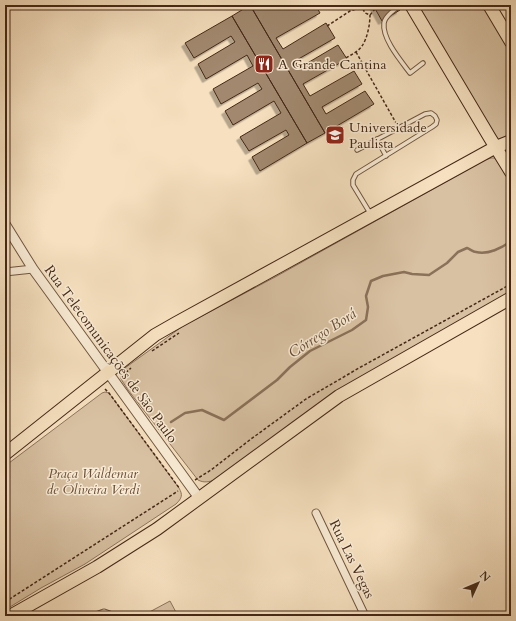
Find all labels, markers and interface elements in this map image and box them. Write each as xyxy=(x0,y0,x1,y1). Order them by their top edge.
restaurant icon: A Grande Cantina xyxy=(253,53,275,75)
place label: A Grande Cantina xyxy=(278,55,387,74)
place label: Universidade Paulista xyxy=(349,118,427,153)
school or university icon: Universidade Paulista xyxy=(324,124,346,146)
street label: Rua Telecomunicações de São Paulo xyxy=(40,261,182,447)
water label: Córrego Borá xyxy=(284,303,361,362)
park label: Praça Waldemar de Oliveira Verdi xyxy=(46,464,140,499)
street label: Rua Las Vegas xyxy=(325,516,379,602)
north arrow xyxy=(458,563,498,603)
text: N xyxy=(476,568,494,585)

